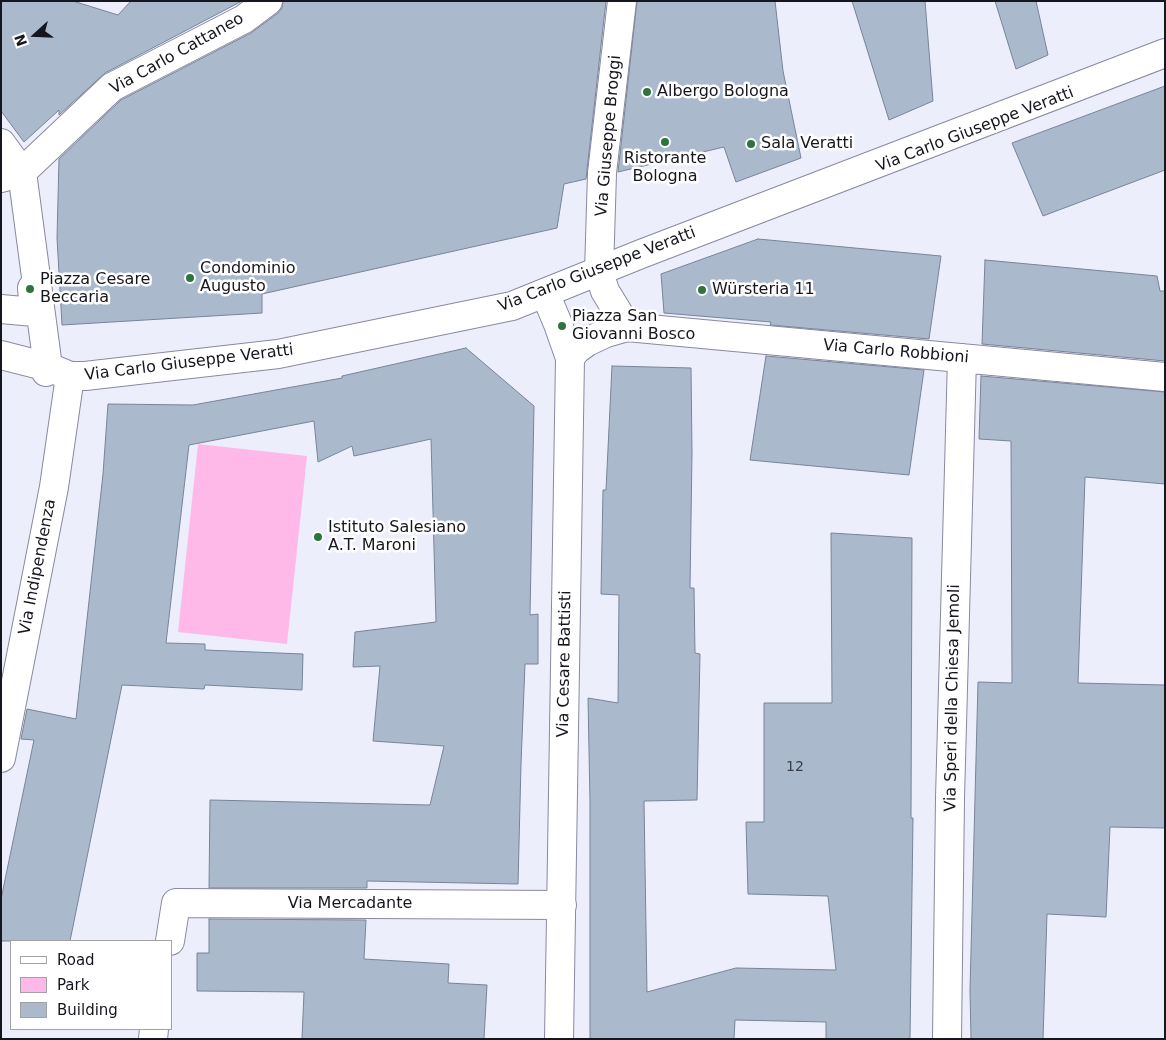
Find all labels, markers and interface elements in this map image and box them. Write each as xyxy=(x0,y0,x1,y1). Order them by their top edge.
street label: Via Carlo Cattaneo xyxy=(107,9,247,99)
north arrow xyxy=(10,10,60,60)
text: N xyxy=(11,32,30,48)
street label: Via Giuseppe Broggi xyxy=(592,54,626,218)
place label: Albergo Bologna xyxy=(657,82,789,102)
street label: Via Carlo Giuseppe Veratti xyxy=(873,83,1077,177)
marker: Albergo Bologna xyxy=(641,86,653,98)
place label: Sala Veratti xyxy=(761,134,853,154)
marker: Ristorante Bologna xyxy=(659,136,671,148)
marker: Sala Veratti xyxy=(745,138,757,150)
place label: Ristorante Bologna xyxy=(624,149,706,187)
street label: Via Carlo Giuseppe Veratti xyxy=(495,223,699,317)
place label: Condominio Augusto xyxy=(200,259,295,297)
place label: Piazza Cesare Beccaria xyxy=(40,270,150,308)
marker: Condominio Augusto xyxy=(184,272,196,284)
place label: Würsteria 11 xyxy=(712,280,815,300)
marker: Piazza Cesare Beccaria xyxy=(24,283,36,295)
marker: Würsteria 11 xyxy=(696,284,708,296)
place label: Piazza San Giovanni Bosco xyxy=(572,307,695,345)
marker: Piazza San Giovanni Bosco xyxy=(556,320,568,332)
street label: Via Carlo Robbioni xyxy=(822,336,970,368)
street label: Via Carlo Giuseppe Veratti xyxy=(84,341,294,385)
street label: Via Indipendenza xyxy=(15,497,61,637)
place label: Istituto Salesiano A.T. Maroni xyxy=(328,518,466,556)
marker: Istituto Salesiano A.T. Maroni xyxy=(312,531,324,543)
street label: Via Speri della Chiesa Jemoli xyxy=(941,584,965,812)
street label: Via Cesare Battisti xyxy=(554,590,576,738)
house number: 12 xyxy=(786,759,804,775)
street label: Via Mercadante xyxy=(288,894,412,914)
legend xyxy=(10,940,172,1030)
text: Road xyxy=(57,951,95,969)
text: Park xyxy=(57,976,89,994)
text: Building xyxy=(57,1001,118,1019)

